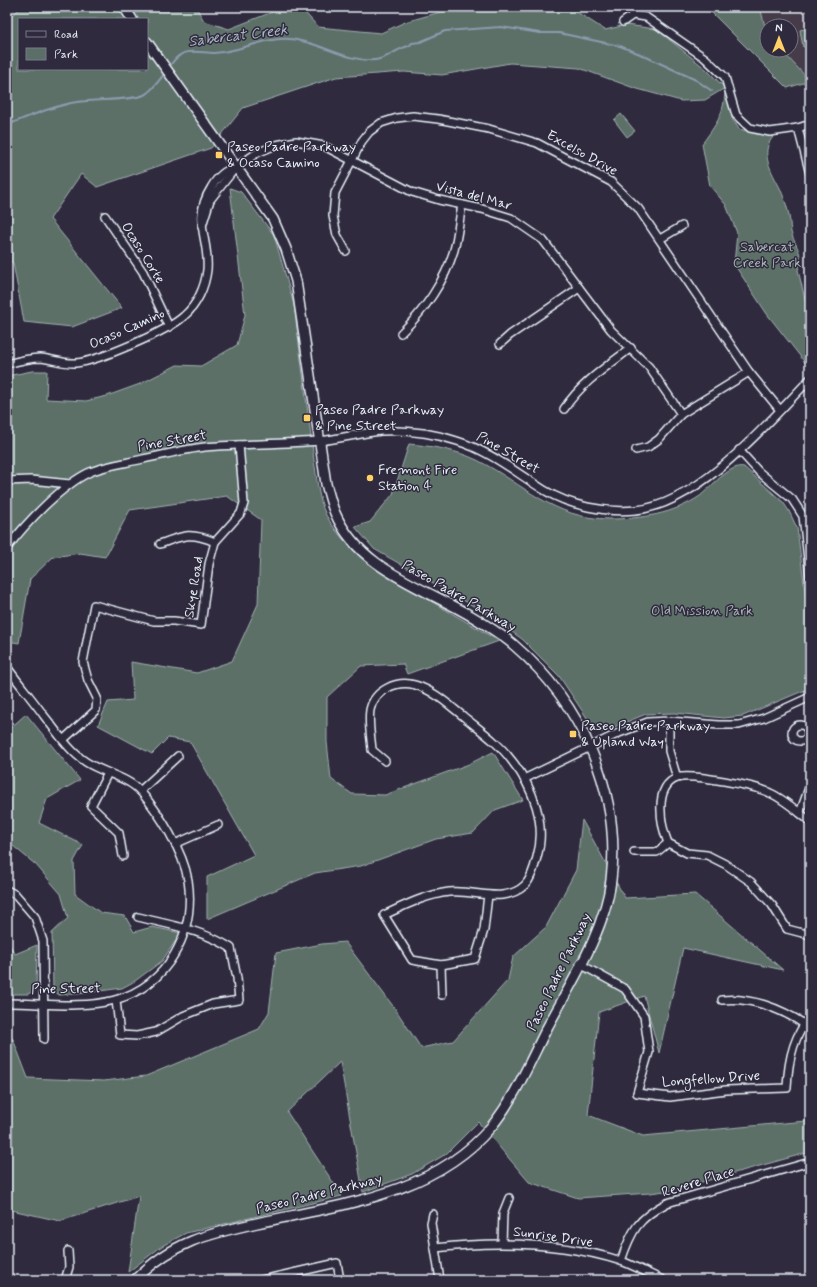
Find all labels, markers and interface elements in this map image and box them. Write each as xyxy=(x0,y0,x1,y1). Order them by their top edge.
legend xyxy=(18,18,148,70)
north arrow xyxy=(759,18,799,58)
water label: Sabercat Creek xyxy=(187,20,289,52)
text: N xyxy=(775,22,783,36)
text: Road xyxy=(54,27,78,43)
text: Park xyxy=(54,47,78,63)
street label: Excelso Drive xyxy=(543,126,621,180)
place label: Paseo Padre Parkway & Ocaso Camino xyxy=(227,138,356,172)
marker: Paseo Padre Parkway & Ocaso Camino xyxy=(214,150,224,160)
street label: Vista del Mar xyxy=(434,177,514,215)
street label: Ocaso Corte xyxy=(117,219,169,287)
park label: Sabercat Creek Park xyxy=(733,238,801,272)
street label: Ocaso Camino xyxy=(86,304,168,354)
place label: Paseo Padre Parkway & Pine Street xyxy=(315,401,444,435)
marker: Paseo Padre Parkway & Pine Street xyxy=(302,413,312,423)
street label: Pine Street xyxy=(136,426,208,456)
street label: Pine Street xyxy=(473,428,543,478)
place label: Fremont Fire Station 4 xyxy=(378,461,457,495)
marker: Fremont Fire Station 4 xyxy=(365,473,375,483)
street label: Skye Road xyxy=(180,555,208,619)
street label: Paseo Padre Parkway xyxy=(399,556,519,636)
park label: Old Mission Park xyxy=(651,602,753,620)
place label: Paseo Padre Parkway & Upland Way xyxy=(581,717,710,751)
marker: Paseo Padre Parkway & Upland Way xyxy=(568,729,578,739)
street label: Paseo Padre Parkway xyxy=(523,910,595,1034)
street label: Pine Street xyxy=(31,979,101,999)
street label: Longfellow Drive xyxy=(661,1067,761,1092)
street label: Revere Place xyxy=(659,1162,737,1202)
street label: Paseo Padre Parkway xyxy=(254,1170,384,1218)
street label: Sunrise Drive xyxy=(512,1223,594,1251)

